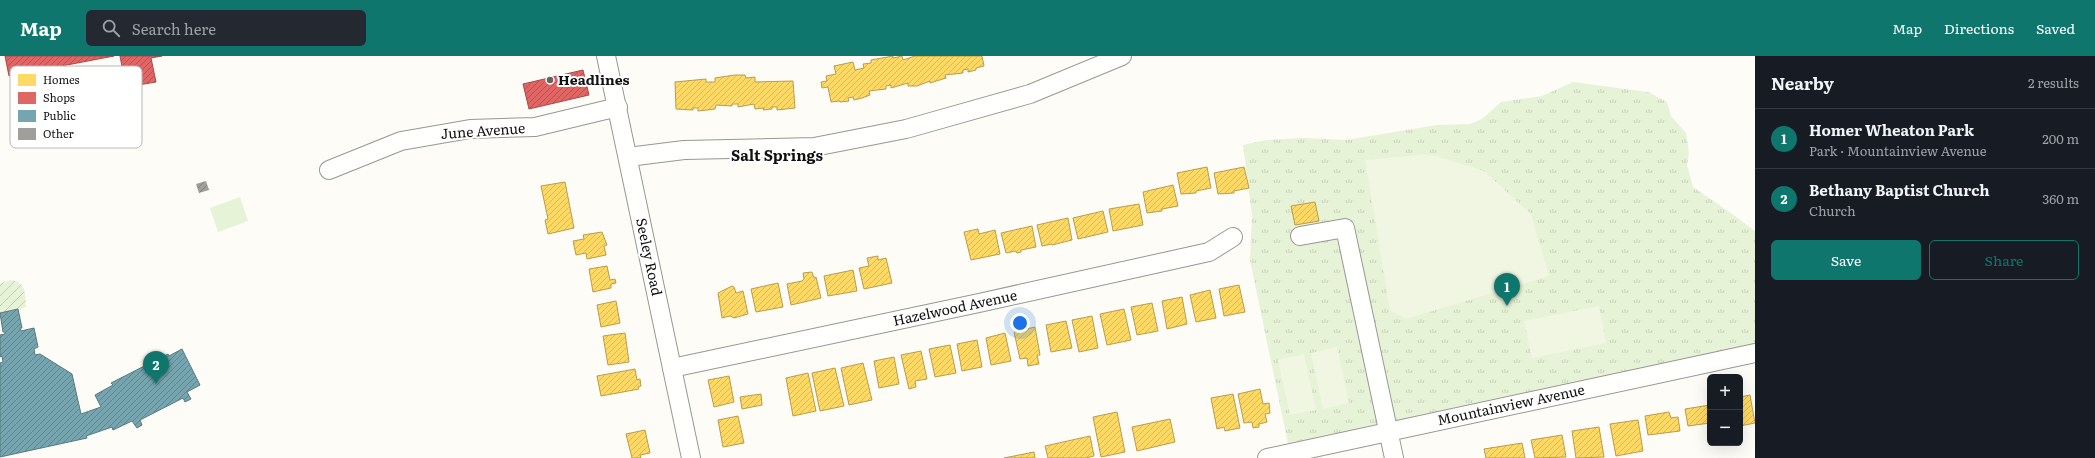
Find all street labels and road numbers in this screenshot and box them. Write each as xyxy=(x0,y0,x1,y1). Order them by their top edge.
street label: June Avenue xyxy=(440,117,526,143)
street label: Seeley Road xyxy=(632,216,668,298)
street label: Hazelwood Avenue xyxy=(891,284,1019,330)
street label: Mountainview Avenue xyxy=(1435,379,1586,429)

